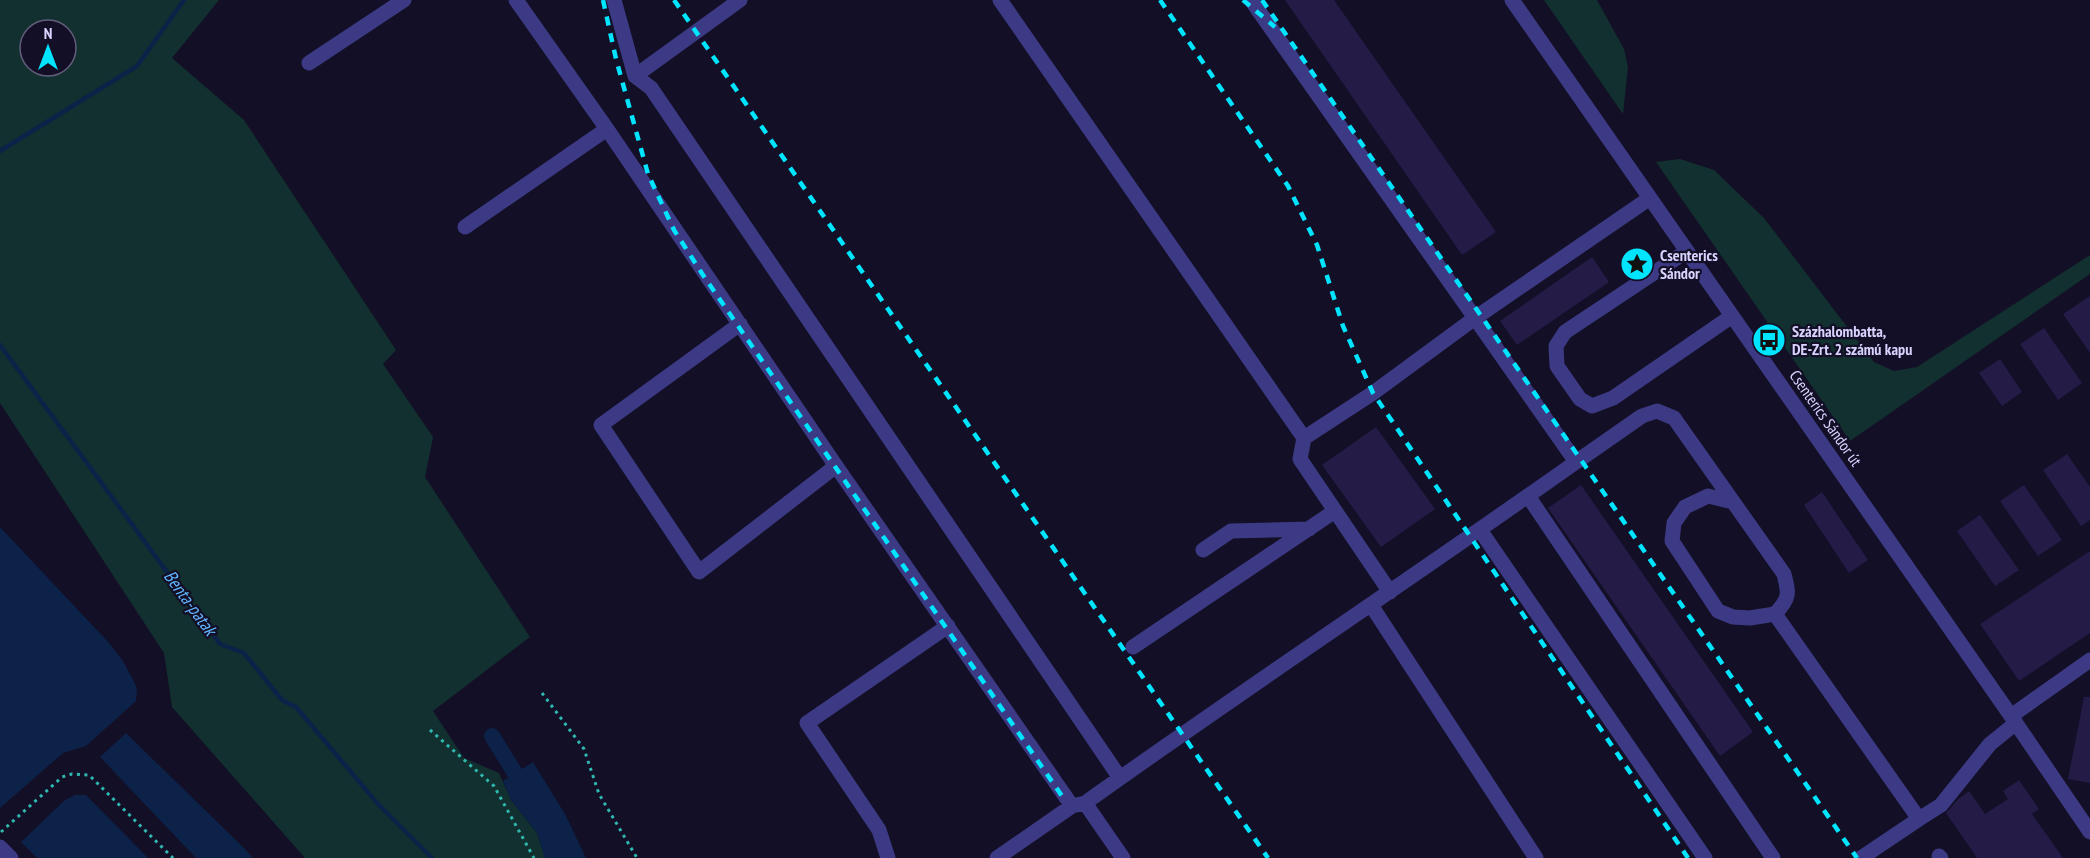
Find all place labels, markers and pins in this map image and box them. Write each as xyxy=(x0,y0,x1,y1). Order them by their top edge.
place label: Csenterics Sándor xyxy=(1660,245,1718,283)
place icon: Csenterics Sándor xyxy=(1619,246,1655,282)
place label: Százhalombatta, DE-Zrt. 2 számú kapu xyxy=(1792,321,1912,359)
bus stop icon: Százhalombatta, DE-Zrt. 2 számú kapu xyxy=(1751,322,1787,358)

